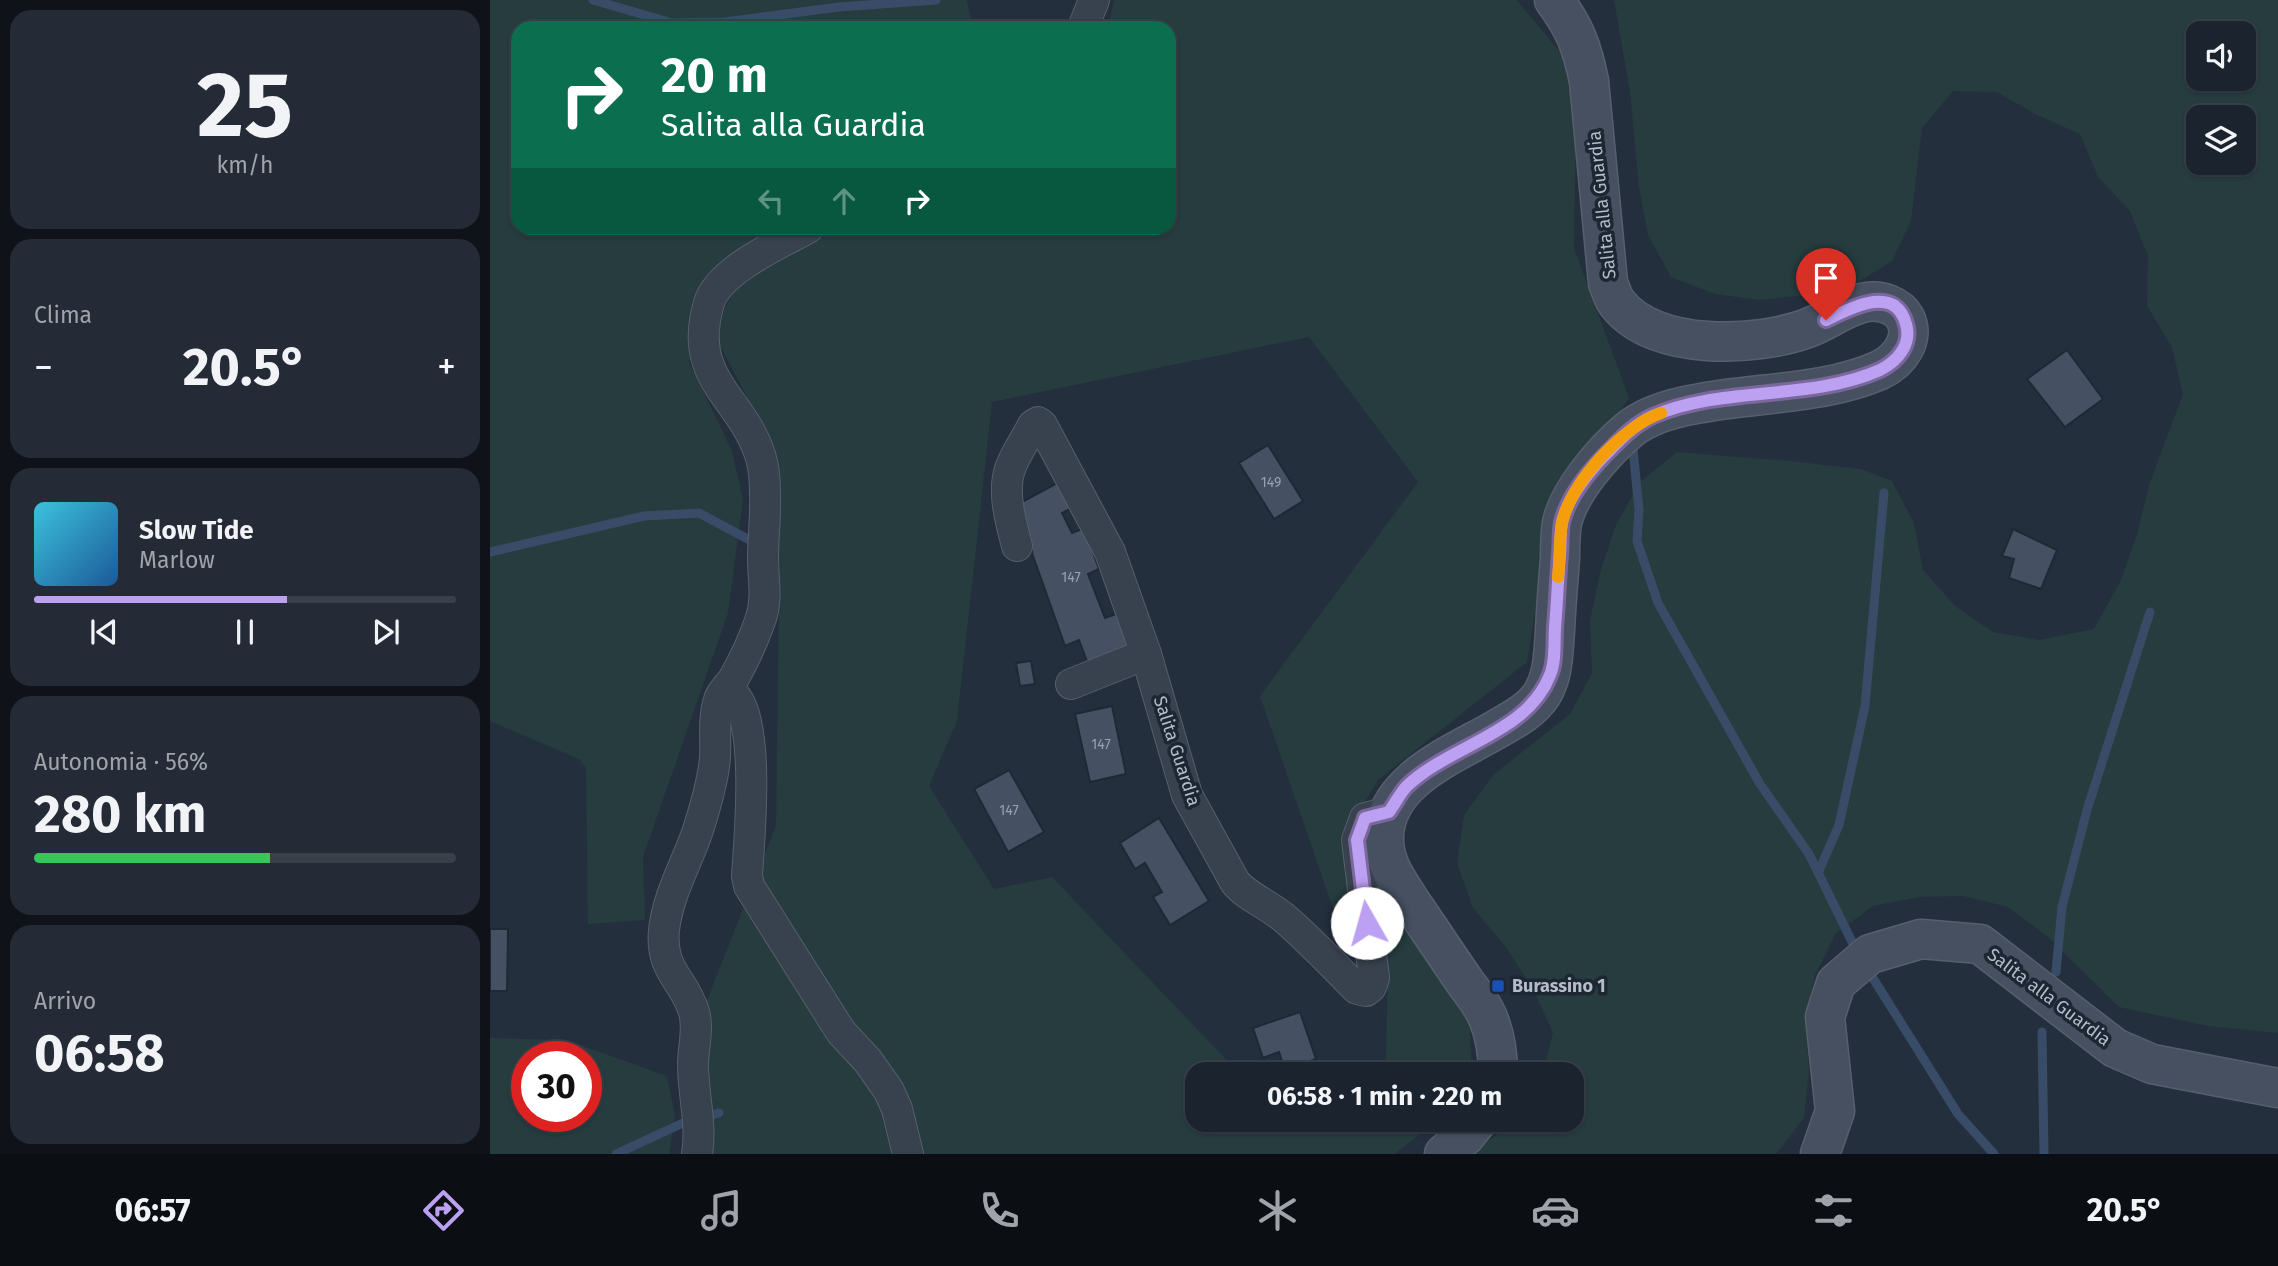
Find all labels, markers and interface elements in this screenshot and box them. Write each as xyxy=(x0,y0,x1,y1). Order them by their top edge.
map controls xyxy=(2186,21,2256,175)
button: sound xyxy=(2186,21,2256,91)
text: 20 m xyxy=(661,46,768,105)
icon: right xyxy=(546,49,637,140)
text: 25 xyxy=(197,51,293,160)
button: layers xyxy=(2186,105,2256,175)
text: Salita alla Guardia xyxy=(661,106,926,144)
street label: Salita alla Guardia xyxy=(1583,130,1621,280)
text: km/h xyxy=(217,151,273,179)
icon: left xyxy=(752,182,790,220)
icon: ahead xyxy=(825,182,863,220)
icon: right xyxy=(898,182,936,220)
pin xyxy=(1796,248,1856,320)
icon: arrive xyxy=(1807,259,1845,297)
text: Clima xyxy=(34,301,92,329)
text: 20.5° xyxy=(183,336,307,399)
text: − xyxy=(34,344,53,390)
text: + xyxy=(437,344,456,390)
house number: 149 xyxy=(1261,474,1281,491)
text: Slow Tide xyxy=(139,515,254,546)
text: Marlow xyxy=(139,546,215,574)
house number: 147 xyxy=(1061,569,1081,586)
icon: previous xyxy=(85,613,123,651)
icon: pause xyxy=(226,613,264,651)
icon: next xyxy=(367,613,405,651)
street label: Salita Guardia xyxy=(1149,693,1205,809)
house number: 147 xyxy=(1091,736,1111,753)
text: Autonomia · 56% xyxy=(34,748,208,776)
text: 280 km xyxy=(34,783,206,846)
house number: 147 xyxy=(999,802,1019,819)
position arrow xyxy=(1330,886,1404,960)
street label: Salita alla Guardia xyxy=(1983,943,2115,1051)
place label: Burassino 1 xyxy=(1512,975,1606,997)
marker: Burassino 1 xyxy=(1490,978,1506,994)
text: Arrivo xyxy=(34,987,96,1015)
text: 06:58 xyxy=(34,1022,165,1085)
speed limit sign: 30 xyxy=(511,1041,602,1132)
text: 06:58 · 1 min · 220 m xyxy=(1267,1081,1502,1112)
icon: directions xyxy=(419,1186,468,1235)
icon: music xyxy=(697,1186,746,1235)
icon: phone xyxy=(975,1186,1024,1235)
icon: climate xyxy=(1253,1186,1302,1235)
icon: car xyxy=(1531,1186,1580,1235)
icon: filters xyxy=(1809,1186,1858,1235)
text: 06:57 xyxy=(114,1191,190,1229)
text: 20.5° xyxy=(2087,1191,2164,1229)

